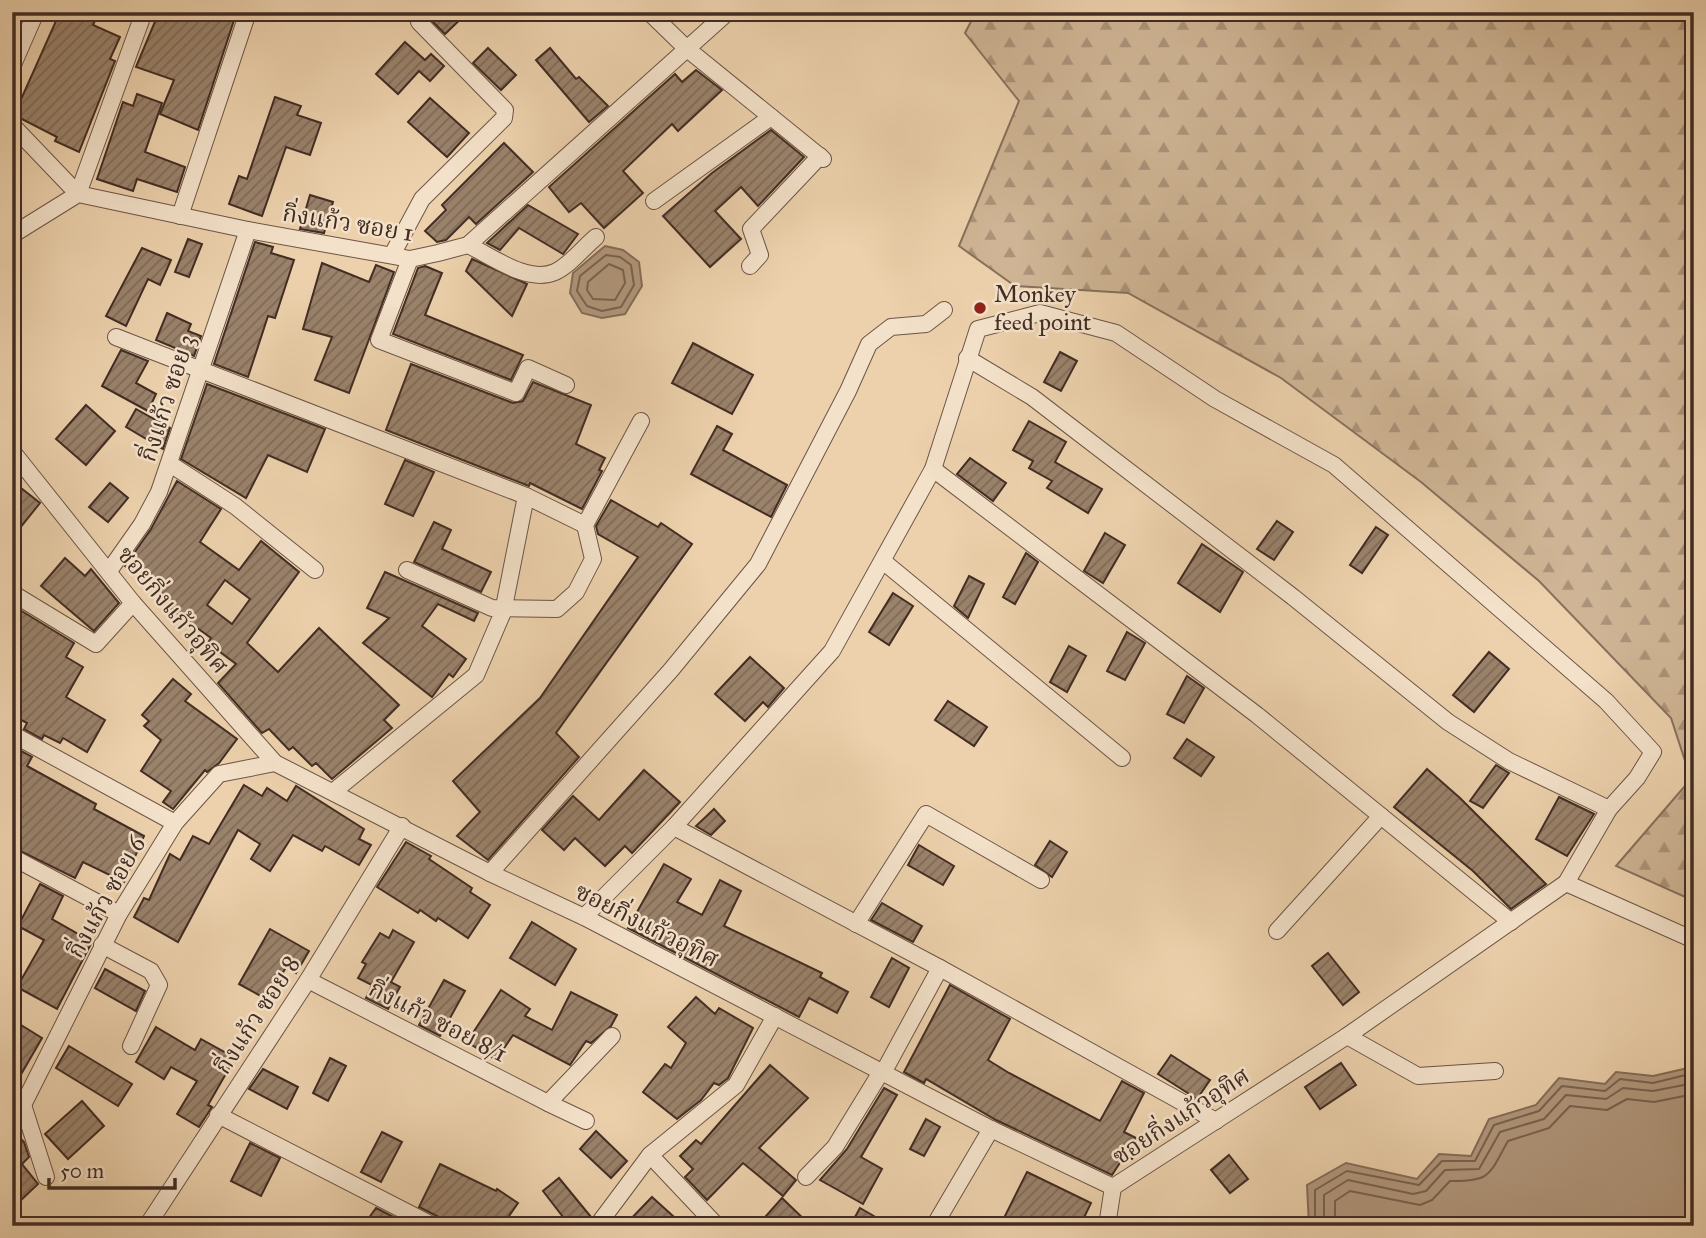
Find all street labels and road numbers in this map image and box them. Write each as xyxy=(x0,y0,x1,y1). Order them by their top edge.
street label: กิ่งแก้ว ซอย 1 xyxy=(280,195,416,248)
street label: กิ่งแก้ว ซอย 3 xyxy=(130,330,202,465)
street label: ซอยกิ่งแก้วอุทิศ xyxy=(111,538,237,680)
street label: กิ่งแก้ว ซอย 6 xyxy=(58,829,152,963)
street label: ซอยกิ่งแก้วอุทิศ xyxy=(570,874,725,974)
street label: กิ่งแก้ว ซอย 8 xyxy=(205,949,306,1080)
street label: กิ่งแก้ว ซอย 8/1 xyxy=(364,971,513,1069)
street label: ซอยกิ่งแก้วอุทิศ xyxy=(1105,1058,1255,1171)

